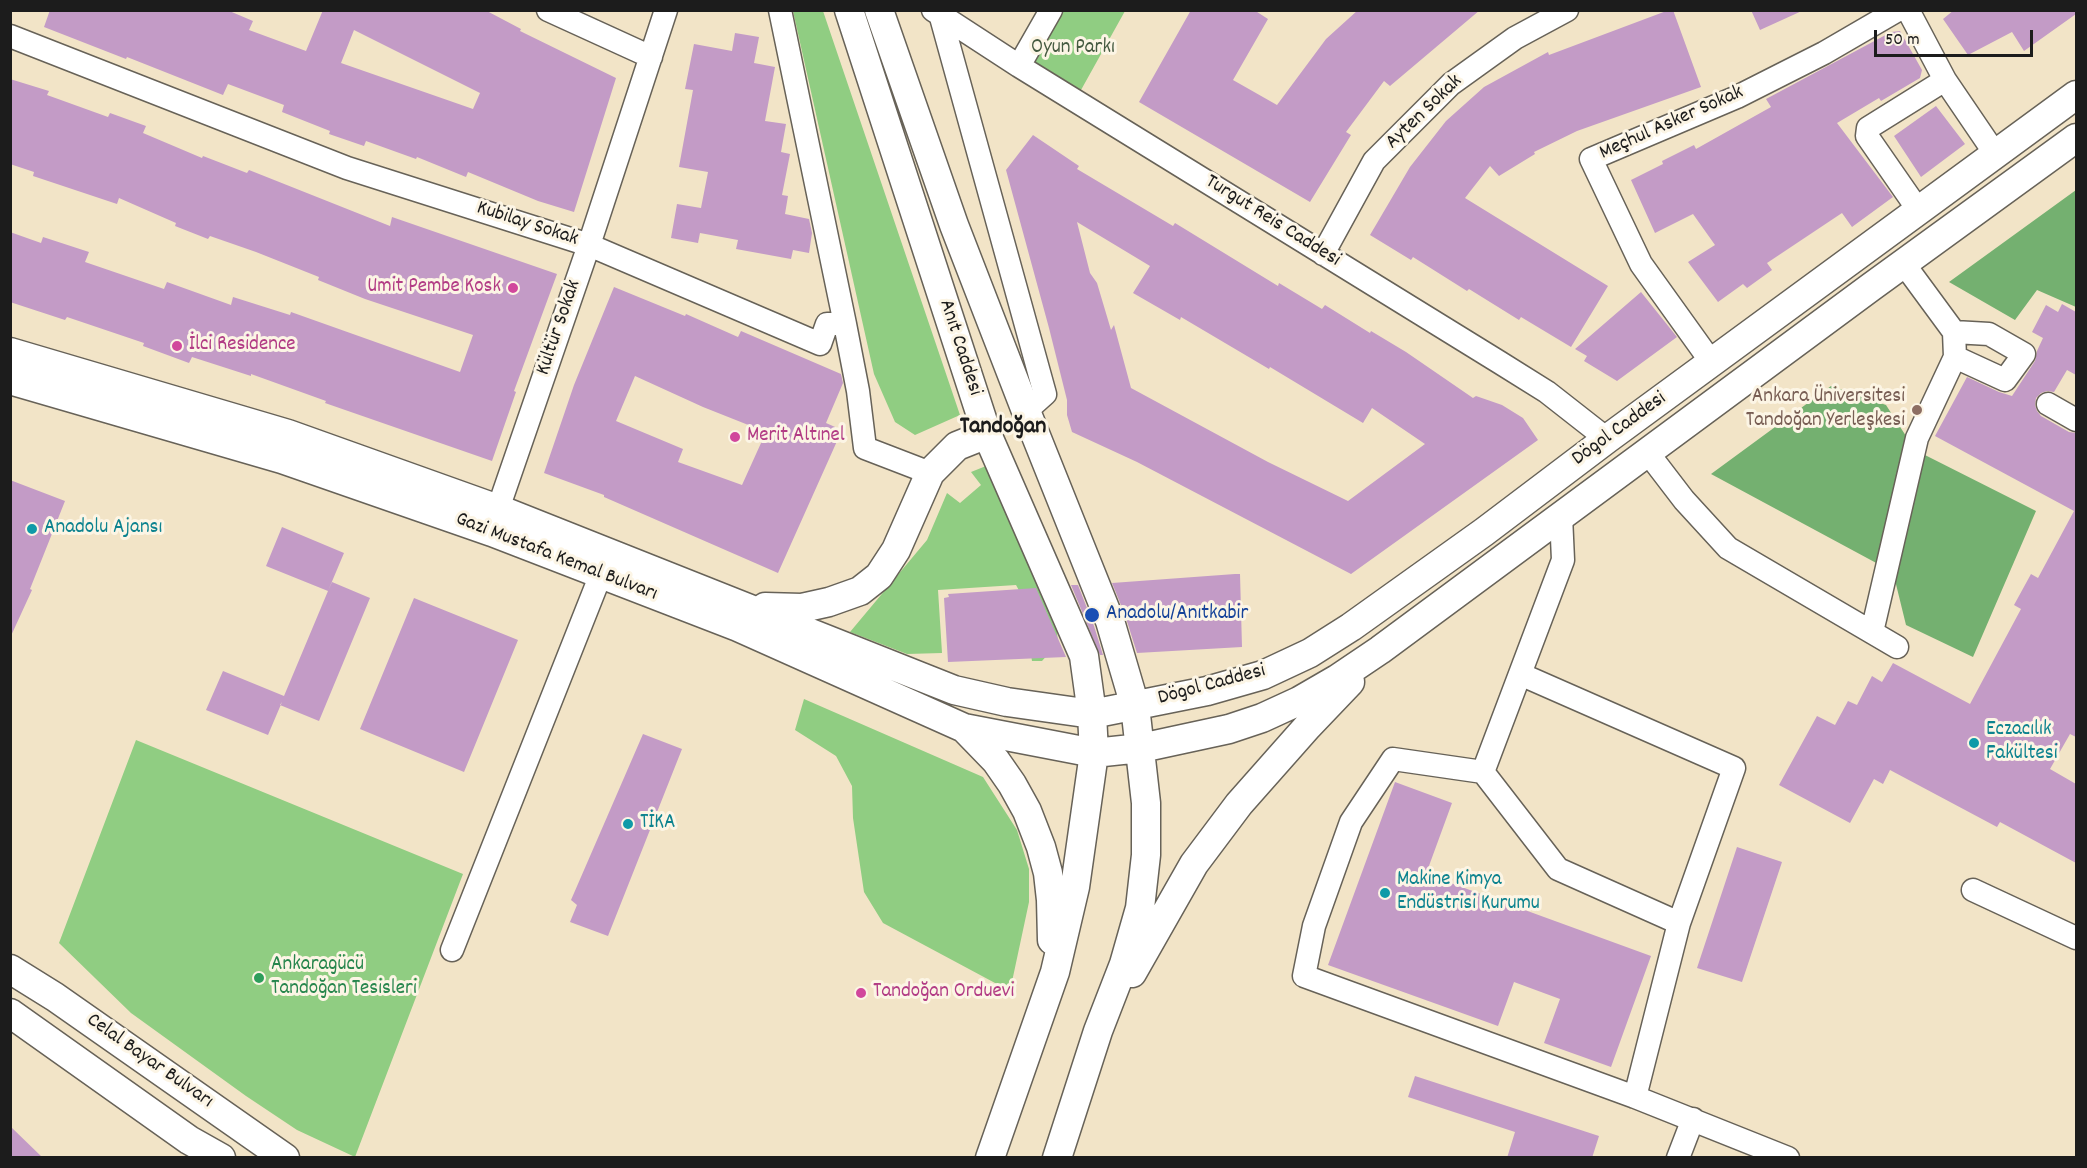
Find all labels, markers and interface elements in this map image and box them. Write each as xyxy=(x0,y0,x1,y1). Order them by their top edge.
scale bar xyxy=(1877,18,2036,56)
text: 50 m xyxy=(1885,28,1920,53)
park label: Oyun Parkı xyxy=(1031,36,1115,62)
street label: Ayten Sokak xyxy=(1381,70,1469,156)
street label: Meçhul Asker Sokak xyxy=(1596,81,1748,167)
street label: Turgut Reis Caddesi xyxy=(1200,170,1344,274)
street label: Kubilay Sokak xyxy=(473,197,581,253)
place label: Umit Pembe Kosk xyxy=(367,275,501,301)
street label: Kültür Sokak xyxy=(532,277,588,379)
marker: Umit Pembe Kosk xyxy=(506,281,520,295)
street label: Anıt Caddesi xyxy=(932,297,986,399)
place label: İlci Residence xyxy=(189,333,296,359)
marker: İlci Residence xyxy=(170,339,184,353)
place label: Ankara Üniversitesi Tandoğan Yerleşkesi xyxy=(1746,385,1905,435)
street label: Dögol Caddesi xyxy=(1568,387,1672,473)
marker: Ankara Üniversitesi Tandoğan Yerleşkesi xyxy=(1910,403,1924,417)
district label: Tandoğan xyxy=(960,415,1046,443)
place label: Merit Altınel xyxy=(747,424,845,450)
marker: Merit Altınel xyxy=(728,430,742,444)
street label: Gazi Mustafa Kemal Bulvarı xyxy=(451,508,661,608)
place label: Anadolu Ajansı xyxy=(44,516,162,542)
marker: Anadolu Ajansı xyxy=(25,522,39,536)
place label: Anadolu/Anıtkabir xyxy=(1106,602,1248,628)
marker: Anadolu/Anıtkabir xyxy=(1083,606,1101,624)
street label: Dögol Caddesi xyxy=(1155,660,1269,712)
place label: Eczacılık Fakültesi xyxy=(1986,718,2058,768)
marker: Eczacılık Fakültesi xyxy=(1967,736,1981,750)
place label: TİKA xyxy=(640,811,675,837)
marker: TİKA xyxy=(621,817,635,831)
place label: Makine Kimya Endüstrisi Kurumu xyxy=(1397,868,1540,918)
marker: Makine Kimya Endüstrisi Kurumu xyxy=(1378,886,1392,900)
place label: Ankaragücü Tandoğan Tesisleri xyxy=(271,953,417,1003)
marker: Ankaragücü Tandoğan Tesisleri xyxy=(252,971,266,985)
place label: Tandoğan Orduevi xyxy=(873,980,1014,1006)
marker: Tandoğan Orduevi xyxy=(854,986,868,1000)
street label: Celal Bayar Bulvarı xyxy=(81,1009,217,1115)

